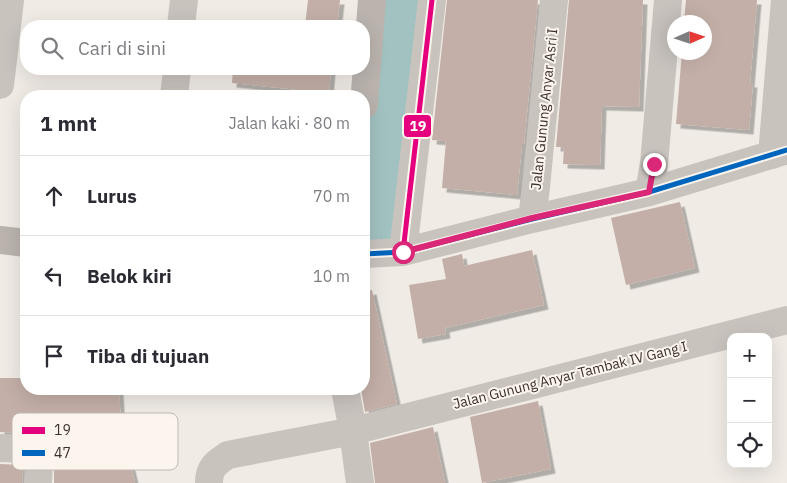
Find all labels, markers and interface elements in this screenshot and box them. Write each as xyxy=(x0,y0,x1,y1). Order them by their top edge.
north arrow xyxy=(667,15,712,60)
search box xyxy=(20,20,370,75)
street label: Jalan Gunung Anyar Asri I xyxy=(527,27,561,191)
icon: search xyxy=(38,34,66,62)
text: Cari di sini xyxy=(78,36,166,60)
text: 1 mnt xyxy=(40,109,97,137)
text: Jalan kaki · 80 m xyxy=(228,113,350,133)
line badge: 19 xyxy=(403,114,432,138)
text: 19 xyxy=(410,117,426,135)
route end xyxy=(643,153,666,176)
icon: ahead xyxy=(40,182,68,210)
text: Lurus xyxy=(87,184,137,208)
text: 70 m xyxy=(313,186,350,206)
route start xyxy=(392,241,415,264)
icon: left xyxy=(40,262,68,290)
text: Belok kiri xyxy=(87,264,172,288)
text: 10 m xyxy=(313,266,350,286)
map controls xyxy=(727,333,772,468)
button: + xyxy=(727,333,772,378)
street label: Jalan Gunung Anyar Tambak IV Gang I xyxy=(451,337,689,413)
icon: arrive xyxy=(40,342,68,370)
text: Tiba di tujuan xyxy=(87,344,209,368)
button: − xyxy=(727,378,772,423)
legend xyxy=(12,413,178,470)
text: 19 xyxy=(54,421,71,439)
button: locate xyxy=(727,423,772,468)
text: 47 xyxy=(54,444,71,462)

